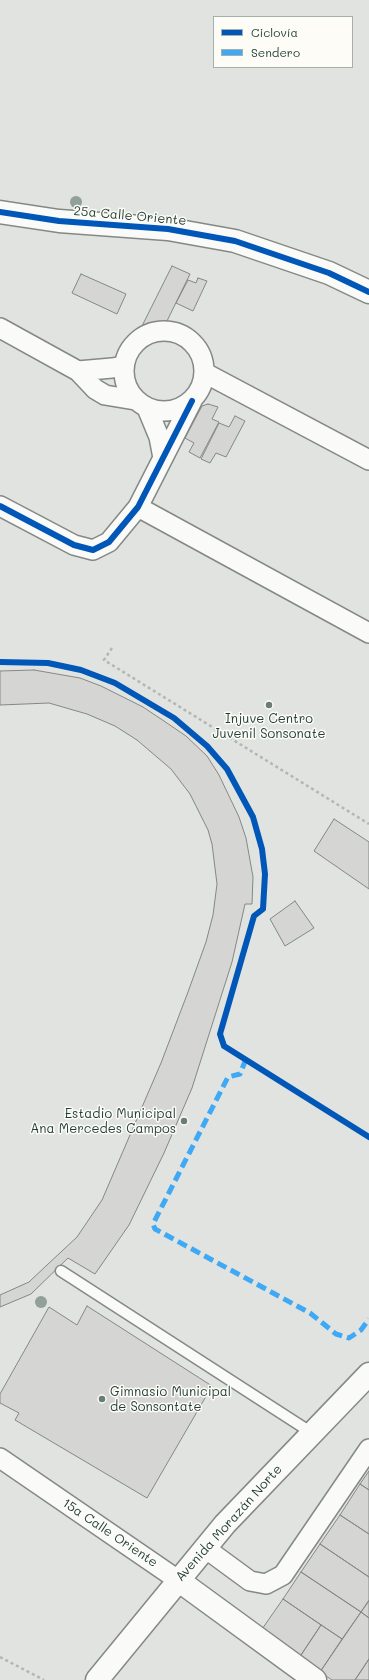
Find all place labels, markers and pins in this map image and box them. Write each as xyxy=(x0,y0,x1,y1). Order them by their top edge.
marker: Injuve Centro Juvenil Sonsonate xyxy=(264,700,274,710)
place label: Injuve Centro Juvenil Sonsonate xyxy=(212,711,326,742)
place label: Estadio Municipal Ana Mercedes Campos xyxy=(30,1106,176,1137)
marker: Estadio Municipal Ana Mercedes Campos xyxy=(179,1116,189,1126)
place label: Gimnasio Municipal de Sonsontate xyxy=(110,1384,231,1415)
marker: Gimnasio Municipal de Sonsontate xyxy=(97,1394,107,1404)

